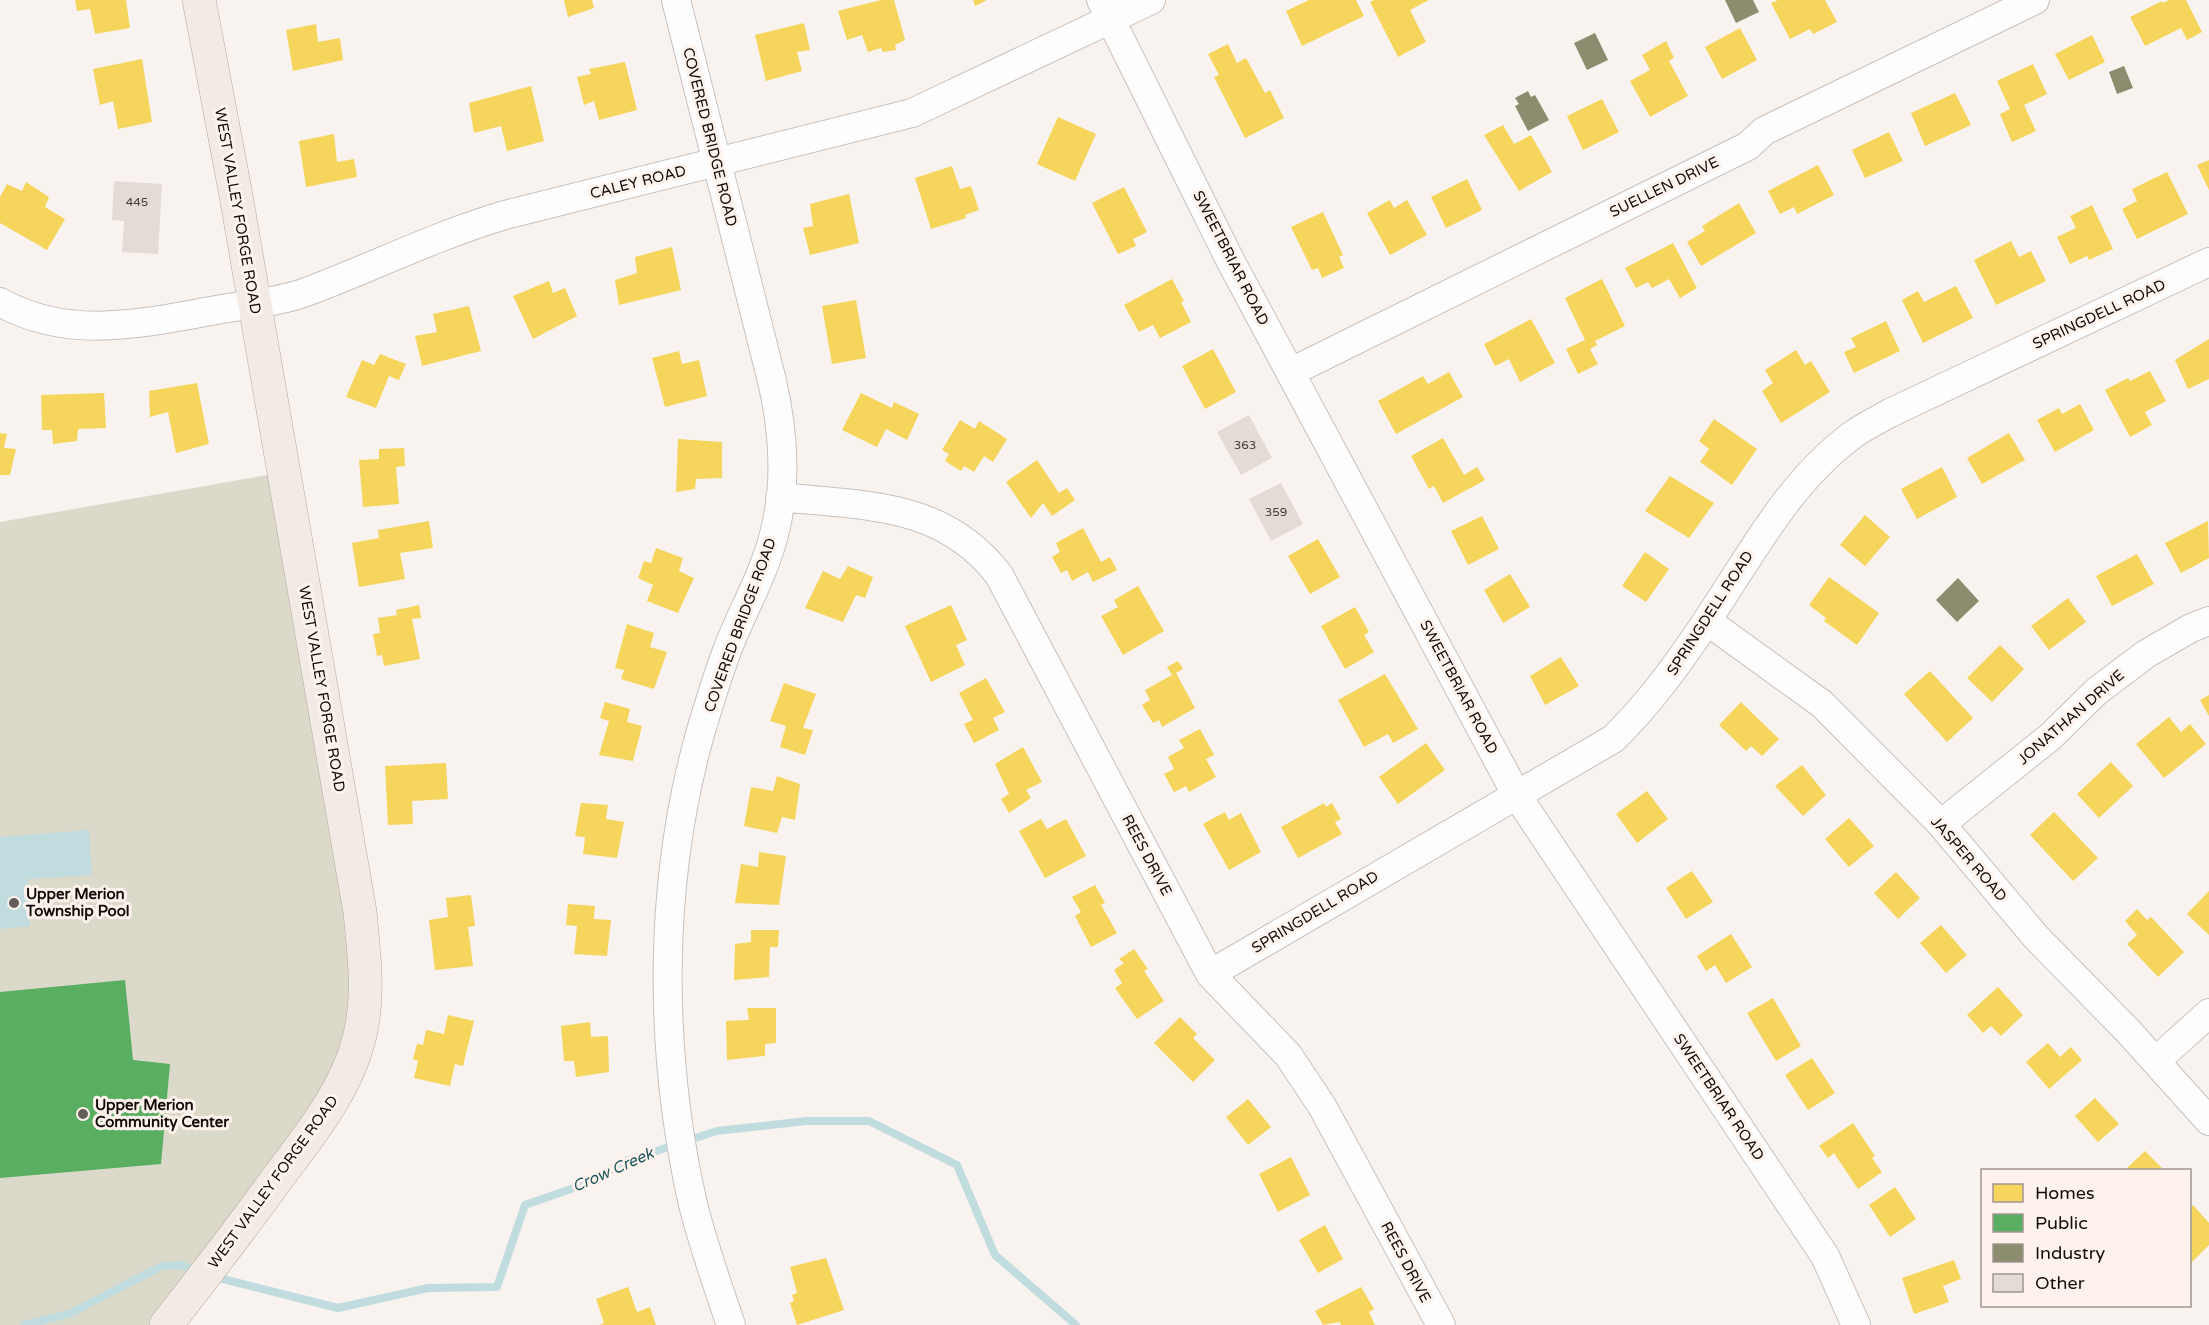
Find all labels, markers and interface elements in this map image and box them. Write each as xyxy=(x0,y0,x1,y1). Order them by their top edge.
street label: COVERED BRIDGE ROAD xyxy=(679,46,741,228)
street label: WEST VALLEY FORGE ROAD xyxy=(211,106,265,316)
street label: SUELLEN DRIVE xyxy=(1606,153,1722,221)
street label: CALEY ROAD xyxy=(588,161,688,203)
street label: SWEETBRIAR ROAD xyxy=(1189,188,1273,328)
house number: 445 xyxy=(126,195,148,209)
street label: SPRINGDELL ROAD xyxy=(2030,275,2168,353)
house number: 363 xyxy=(1234,438,1256,452)
house number: 359 xyxy=(1265,505,1287,519)
street label: COVERED BRIDGE ROAD xyxy=(700,535,780,715)
street label: SPRINGDELL ROAD xyxy=(1663,547,1757,679)
street label: WEST VALLEY FORGE ROAD xyxy=(295,584,349,794)
street label: SWEETBRIAR ROAD xyxy=(1416,617,1502,757)
street label: JONATHAN DRIVE xyxy=(2014,666,2128,768)
street label: REES DRIVE xyxy=(1118,811,1176,899)
street label: JASPER ROAD xyxy=(1927,813,2011,905)
street label: SPRINGDELL ROAD xyxy=(1248,867,1382,957)
place label: Upper Merion Township Pool xyxy=(25,885,130,921)
marker: Upper Merion Township Pool xyxy=(7,896,21,910)
street label: SWEETBRIAR ROAD xyxy=(1670,1030,1768,1164)
street label: WEST VALLEY FORGE ROAD xyxy=(204,1092,342,1272)
place label: Upper Merion Community Center xyxy=(95,1096,229,1132)
marker: Upper Merion Community Center xyxy=(76,1107,90,1121)
water label: Crow Creek xyxy=(569,1143,658,1197)
legend xyxy=(1981,1169,2191,1307)
text: Homes xyxy=(2035,1182,2095,1204)
text: Public xyxy=(2035,1212,2088,1234)
street label: REES DRIVE xyxy=(1377,1218,1435,1306)
text: Industry xyxy=(2035,1242,2106,1264)
text: Other xyxy=(2035,1272,2085,1294)

